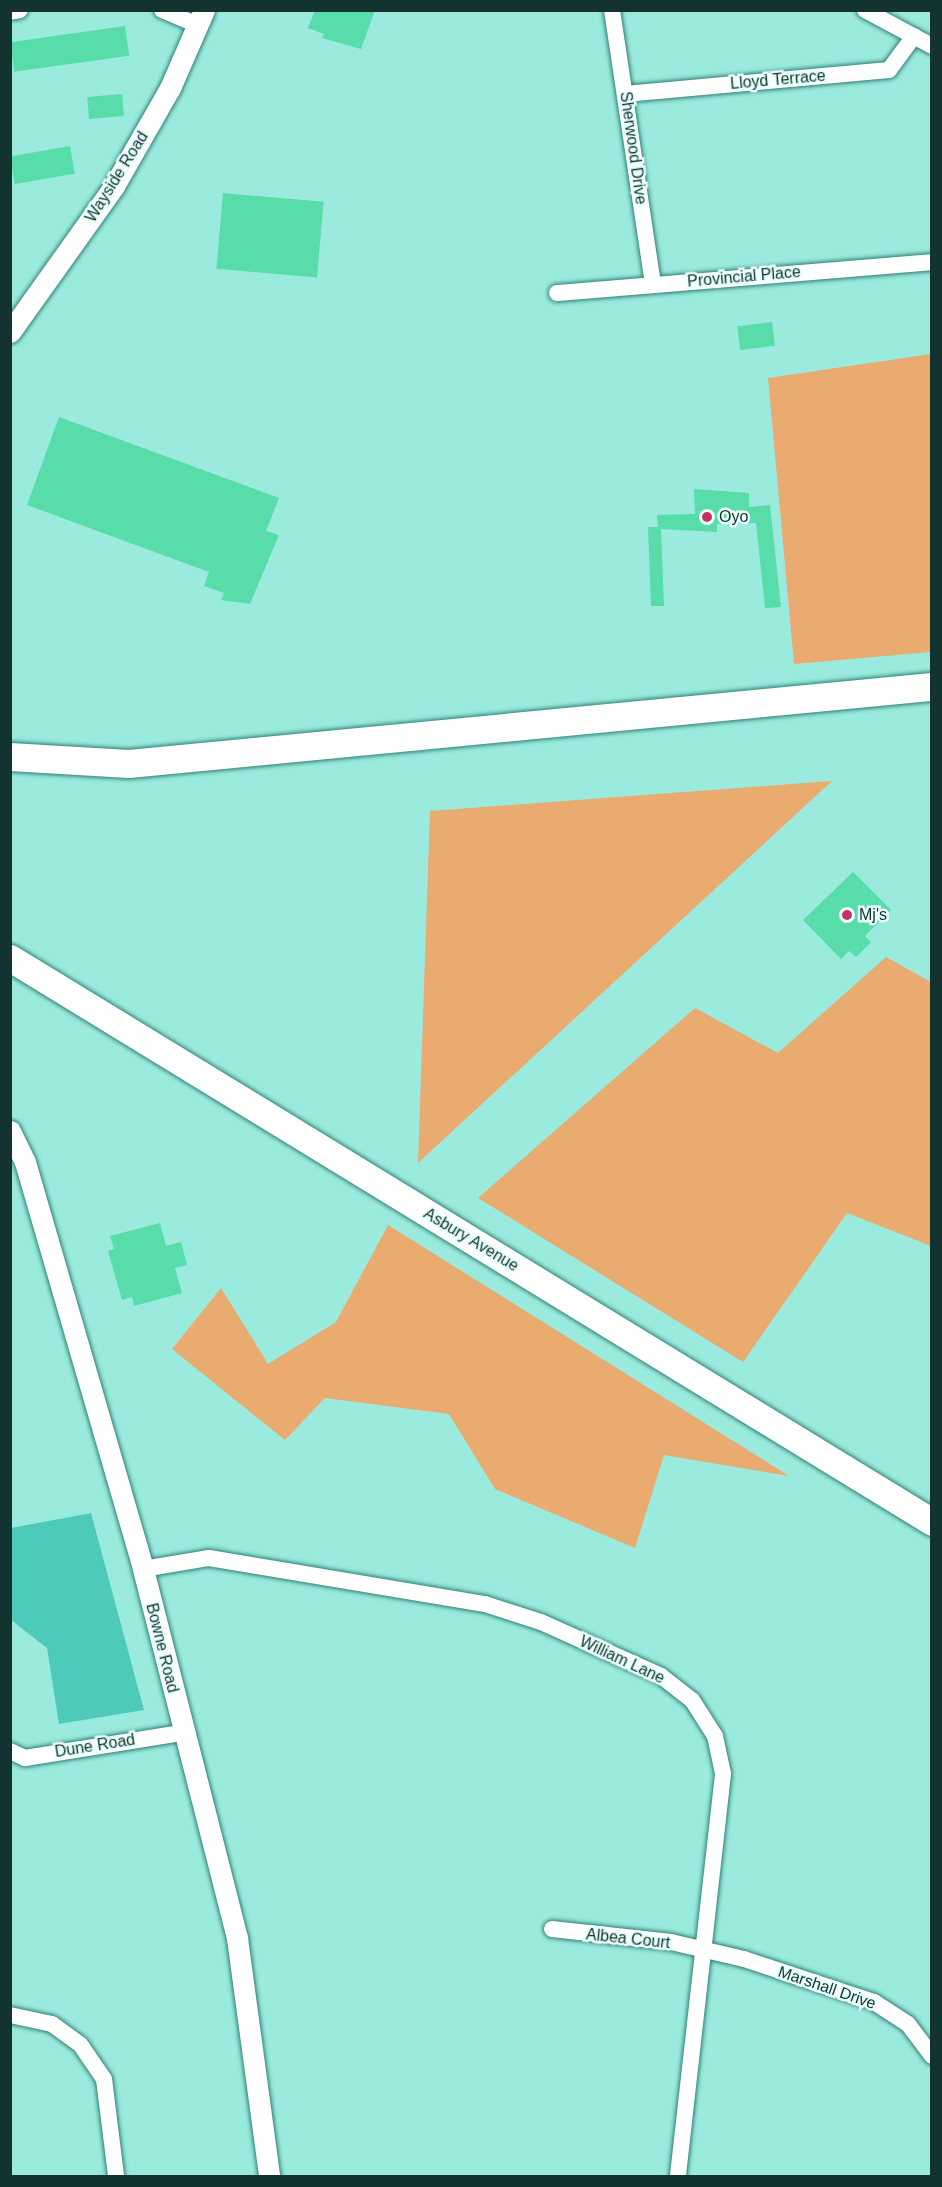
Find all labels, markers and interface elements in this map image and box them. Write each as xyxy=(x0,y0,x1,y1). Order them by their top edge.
street label: Lloyd Terrace xyxy=(729,66,827,94)
street label: Sherwood Drive xyxy=(616,90,650,206)
street label: Wayside Road xyxy=(81,128,153,226)
street label: Provincial Place xyxy=(686,262,802,292)
place label: Oyo xyxy=(719,507,748,527)
marker: Oyo xyxy=(700,510,714,524)
place label: Mj's xyxy=(859,905,887,925)
marker: Mj's xyxy=(840,908,854,922)
street label: Asbury Avenue xyxy=(420,1204,522,1276)
street label: Bowne Road xyxy=(142,1601,182,1695)
street label: William Lane xyxy=(576,1632,668,1688)
street label: Dune Road xyxy=(54,1730,136,1762)
street label: Albea Court xyxy=(585,1925,671,1953)
street label: Marshall Drive xyxy=(776,1962,878,2014)

